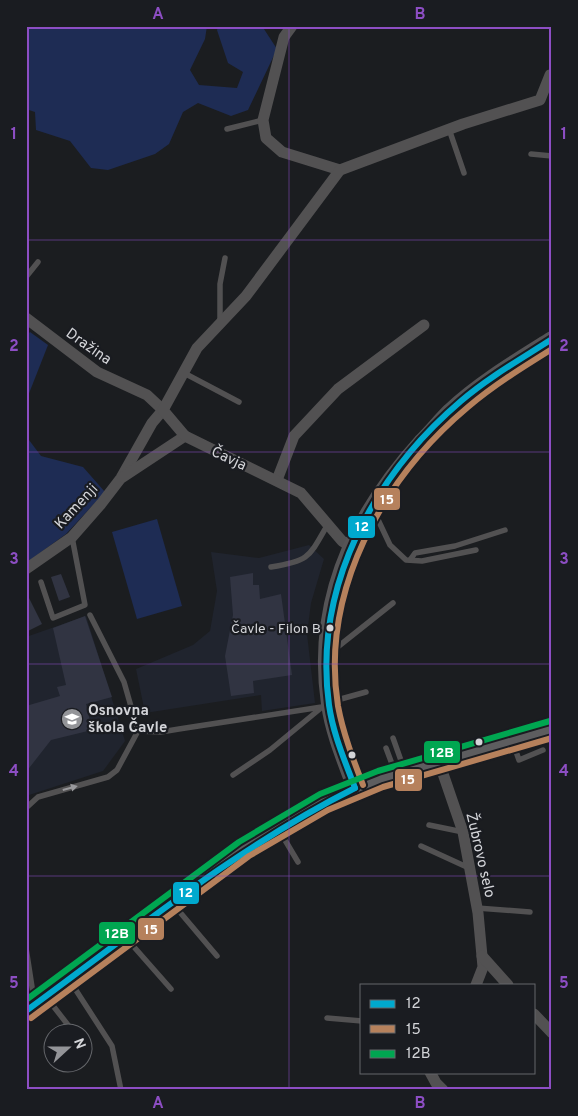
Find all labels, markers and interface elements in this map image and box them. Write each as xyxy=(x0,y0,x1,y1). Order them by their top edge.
text: A xyxy=(152,5,164,25)
text: B xyxy=(414,5,426,25)
text: 1 xyxy=(11,125,17,145)
text: 1 xyxy=(561,125,567,145)
street label: Dražina xyxy=(62,325,115,370)
text: 2 xyxy=(9,337,19,357)
text: 2 xyxy=(559,337,569,357)
street label: Čavja xyxy=(208,441,250,476)
street label: Kamenji xyxy=(51,480,103,534)
line badge: 15 xyxy=(373,487,401,511)
text: 15 xyxy=(380,492,394,509)
line badge: 12 xyxy=(347,515,376,539)
text: 12 xyxy=(355,519,369,536)
text: 3 xyxy=(9,550,19,570)
text: 3 xyxy=(559,550,569,570)
place label: Čavle - Filon B xyxy=(231,620,321,638)
marker: Čavle - Filon B xyxy=(325,623,335,633)
place label: Osnovna škola Čavle xyxy=(88,702,167,738)
school or university icon: Osnovna škola Čavle xyxy=(60,707,84,731)
unlabelled marker xyxy=(474,737,484,747)
line badge: 12B xyxy=(423,740,461,764)
text: 12B xyxy=(430,745,454,762)
unlabelled marker xyxy=(347,750,357,760)
text: 4 xyxy=(9,762,19,782)
text: 4 xyxy=(559,762,569,782)
line badge: 15 xyxy=(394,768,423,792)
text: 15 xyxy=(401,772,415,789)
one-way arrow xyxy=(62,784,77,792)
street label: Žubrovo selo xyxy=(460,811,500,900)
line badge: 12 xyxy=(172,881,200,905)
text: 12 xyxy=(179,885,193,902)
line badge: 15 xyxy=(137,917,165,941)
line badge: 12B xyxy=(98,921,136,945)
text: 15 xyxy=(144,922,158,939)
text: 12B xyxy=(105,926,129,943)
text: 5 xyxy=(9,974,19,994)
text: 5 xyxy=(559,974,569,994)
legend xyxy=(360,984,536,1074)
text: 12 xyxy=(406,995,421,1014)
text: 15 xyxy=(406,1021,421,1040)
north arrow xyxy=(42,1024,92,1074)
text: N xyxy=(69,1036,88,1052)
text: 12B xyxy=(406,1045,431,1064)
text: A xyxy=(152,1094,164,1114)
text: B xyxy=(414,1094,426,1114)

